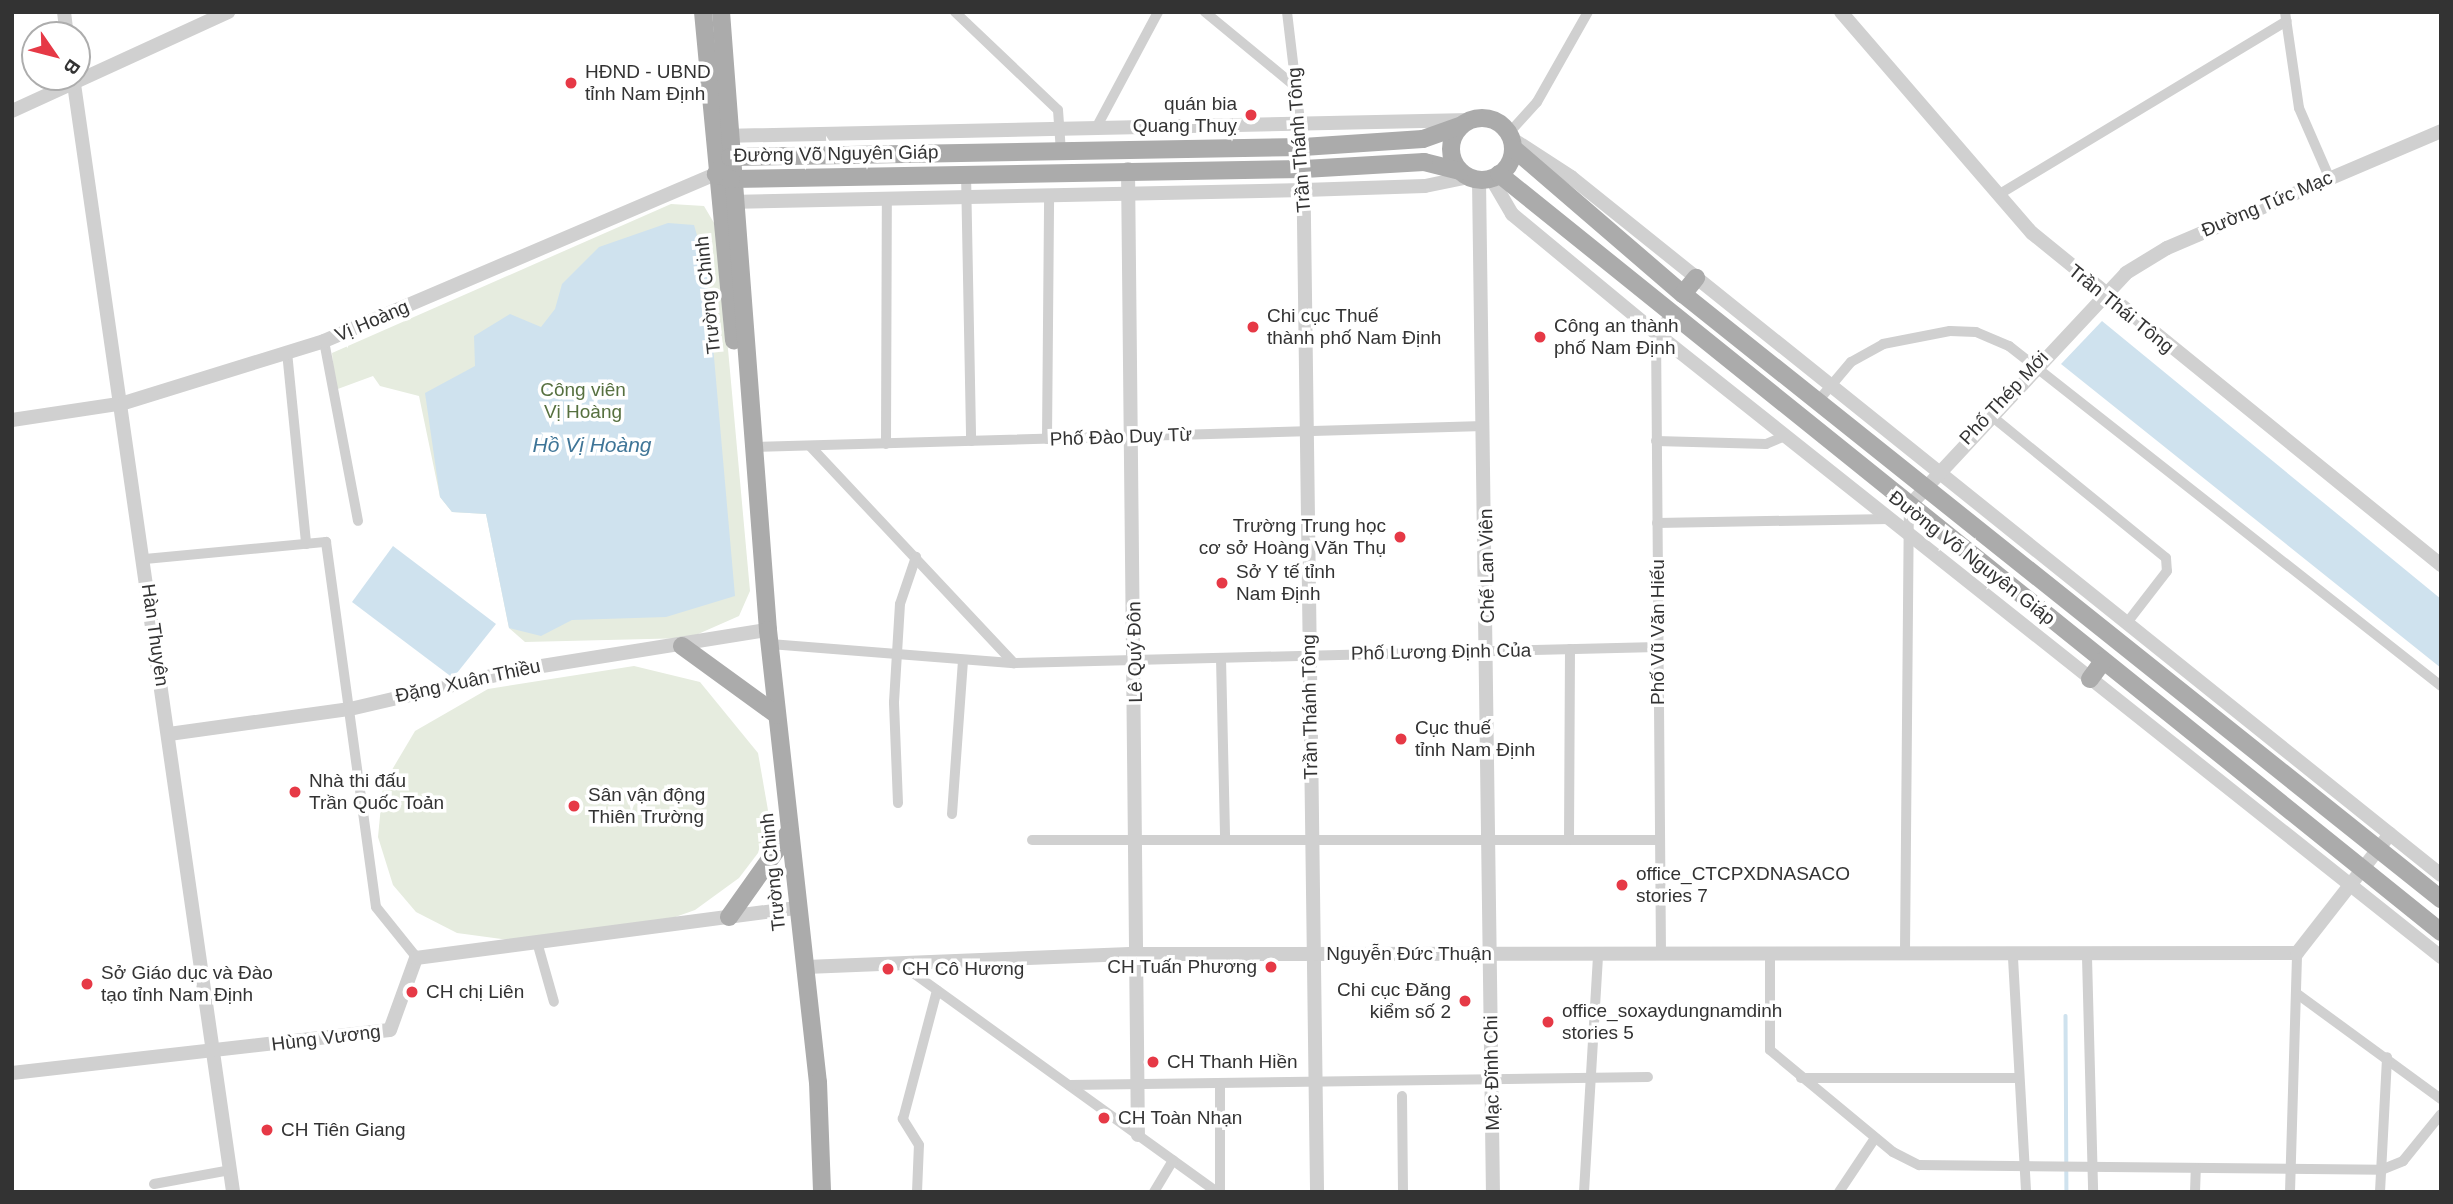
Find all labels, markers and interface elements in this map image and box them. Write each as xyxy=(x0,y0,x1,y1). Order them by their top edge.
north arrow xyxy=(21,21,91,91)
text: B xyxy=(59,56,85,79)
place label: HĐND - UBND tỉnh Nam Định xyxy=(585,61,711,105)
street label: Trần Thánh Tông xyxy=(1283,66,1315,214)
marker: HĐND - UBND tỉnh Nam Định xyxy=(563,75,579,91)
place label: quán bia Quang Thuỵ xyxy=(1132,93,1237,137)
marker: quán bia Quang Thuỵ xyxy=(1243,107,1259,123)
street label: Đường Võ Nguyên Giáp xyxy=(733,141,939,167)
street label: Đường Tức Mạc xyxy=(2198,166,2336,242)
street label: Trường Chinh xyxy=(690,235,726,355)
street label: Trần Thái Tông xyxy=(2064,259,2178,359)
street label: Vị Hoàng xyxy=(332,295,412,347)
place label: Chi cục Thuế thành phố Nam Định xyxy=(1267,305,1441,349)
place label: Công an thành phố Nam Định xyxy=(1554,315,1679,359)
marker: Chi cục Thuế thành phố Nam Định xyxy=(1245,319,1261,335)
marker: Công an thành phố Nam Định xyxy=(1532,329,1548,345)
street label: Phố Thép Mới xyxy=(1955,346,2053,450)
park label: Công viên Vị Hoàng xyxy=(540,379,626,423)
street label: Phố Đào Duy Từ xyxy=(1049,423,1193,451)
water label: Hồ Vị Hoàng xyxy=(532,432,652,458)
street label: Đường Võ Nguyên Giáp xyxy=(1884,486,2060,630)
street label: Chế Lan Viên xyxy=(1475,508,1499,624)
place label: Trường Trung học cơ sở Hoàng Văn Thụ xyxy=(1198,515,1386,559)
marker: Trường Trung học cơ sở Hoàng Văn Thụ xyxy=(1392,529,1408,545)
street label: Phố Vũ Văn Hiếu xyxy=(1647,559,1669,705)
place label: Sở Y tế tỉnh Nam Định xyxy=(1236,561,1336,605)
marker: Sở Y tế tỉnh Nam Định xyxy=(1214,575,1230,591)
street label: Hàn Thuyên xyxy=(137,582,173,688)
street label: Lê Quý Đôn xyxy=(1123,601,1147,703)
street label: Trần Thánh Tông xyxy=(1297,634,1323,780)
street label: Phố Lương Định Của xyxy=(1351,639,1531,665)
street label: Đặng Xuân Thiều xyxy=(393,654,543,708)
place label: Cục thuế tỉnh Nam Định xyxy=(1415,717,1535,761)
marker: Cục thuế tỉnh Nam Định xyxy=(1393,731,1409,747)
place label: Nhà thi đấu Trần Quốc Toản xyxy=(309,770,445,814)
marker: Nhà thi đấu Trần Quốc Toản xyxy=(287,784,303,800)
place label: Sân vận động Thiên Trường xyxy=(588,784,705,828)
marker: Sân vận động Thiên Trường xyxy=(566,798,582,814)
street label: Trường Chinh xyxy=(755,812,791,932)
place label: office_CTCPXDNASACO stories 7 xyxy=(1636,863,1850,907)
marker: office_CTCPXDNASACO stories 7 xyxy=(1614,877,1630,893)
street label: Nguyễn Đức Thuận xyxy=(1326,943,1492,965)
place label: CH Tuấn Phương xyxy=(1107,956,1257,978)
place label: CH Cô Hương xyxy=(902,958,1024,980)
marker: CH Tuấn Phương xyxy=(1263,959,1279,975)
marker: CH Cô Hương xyxy=(880,961,896,977)
place label: Sở Giáo dục và Đào tạo tỉnh Nam Định xyxy=(101,962,273,1006)
marker: Sở Giáo dục và Đào tạo tỉnh Nam Định xyxy=(79,976,95,992)
place label: Chi cục Đăng kiểm số 2 xyxy=(1337,979,1451,1023)
place label: CH chị Liên xyxy=(426,981,524,1003)
marker: CH chị Liên xyxy=(404,984,420,1000)
marker: Chi cục Đăng kiểm số 2 xyxy=(1457,993,1473,1009)
place label: office_soxaydungnamdinh stories 5 xyxy=(1562,1000,1782,1044)
marker: office_soxaydungnamdinh stories 5 xyxy=(1540,1014,1556,1030)
street label: Mạc Đĩnh Chi xyxy=(1480,1015,1504,1131)
street label: Hùng Vương xyxy=(270,1020,382,1056)
place label: CH Thanh Hiền xyxy=(1167,1051,1298,1073)
marker: CH Thanh Hiền xyxy=(1145,1054,1161,1070)
place label: CH Toàn Nhạn xyxy=(1118,1107,1243,1129)
marker: CH Toàn Nhạn xyxy=(1096,1110,1112,1126)
place label: CH Tiên Giang xyxy=(281,1119,406,1141)
marker: CH Tiên Giang xyxy=(259,1122,275,1138)

